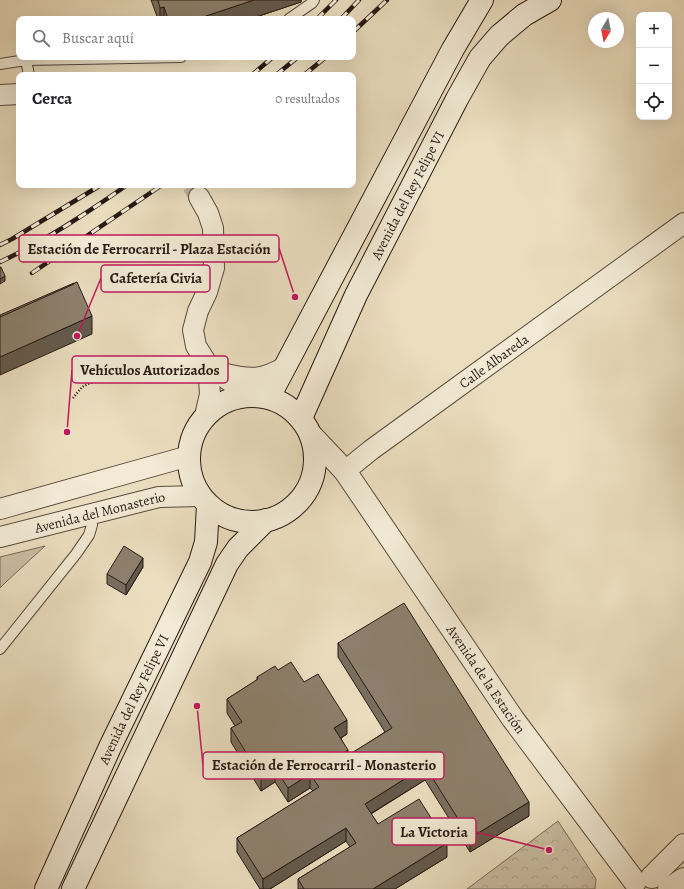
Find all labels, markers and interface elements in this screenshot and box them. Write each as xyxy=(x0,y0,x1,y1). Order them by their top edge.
north arrow xyxy=(588,12,624,48)
map controls xyxy=(636,12,672,120)
button: + xyxy=(636,12,672,48)
search box xyxy=(16,16,356,60)
icon: search xyxy=(30,27,52,49)
text: Buscar aquí xyxy=(62,28,134,48)
button: − xyxy=(636,48,672,84)
button: locate xyxy=(636,84,672,120)
text: Cerca xyxy=(32,87,72,110)
text: 0 resultados xyxy=(275,90,340,107)
street label: Avenida del Rey Felipe VI xyxy=(366,128,448,264)
callout: Estación de Ferrocarril - Plaza Estación xyxy=(19,235,279,262)
text: Estación de Ferrocarril - Plaza Estación xyxy=(27,239,271,259)
callout: Cafetería Civia xyxy=(101,265,210,292)
text: Cafetería Civia xyxy=(110,268,203,288)
street label: Calle Albareda xyxy=(455,329,533,393)
callout: Vehículos Autorizados xyxy=(72,356,228,383)
text: Vehículos Autorizados xyxy=(79,360,220,380)
street label: Avenida del Monasterio xyxy=(31,487,165,538)
street label: Avenida de la Estación xyxy=(442,620,530,738)
street label: Avenida del Rey Felipe VI xyxy=(94,631,173,768)
callout: Estación de Ferrocarril - Monasterio xyxy=(203,752,444,779)
text: Estación de Ferrocarril - Monasterio xyxy=(212,755,437,775)
callout: La Victoria xyxy=(392,818,476,845)
text: La Victoria xyxy=(400,822,469,842)

